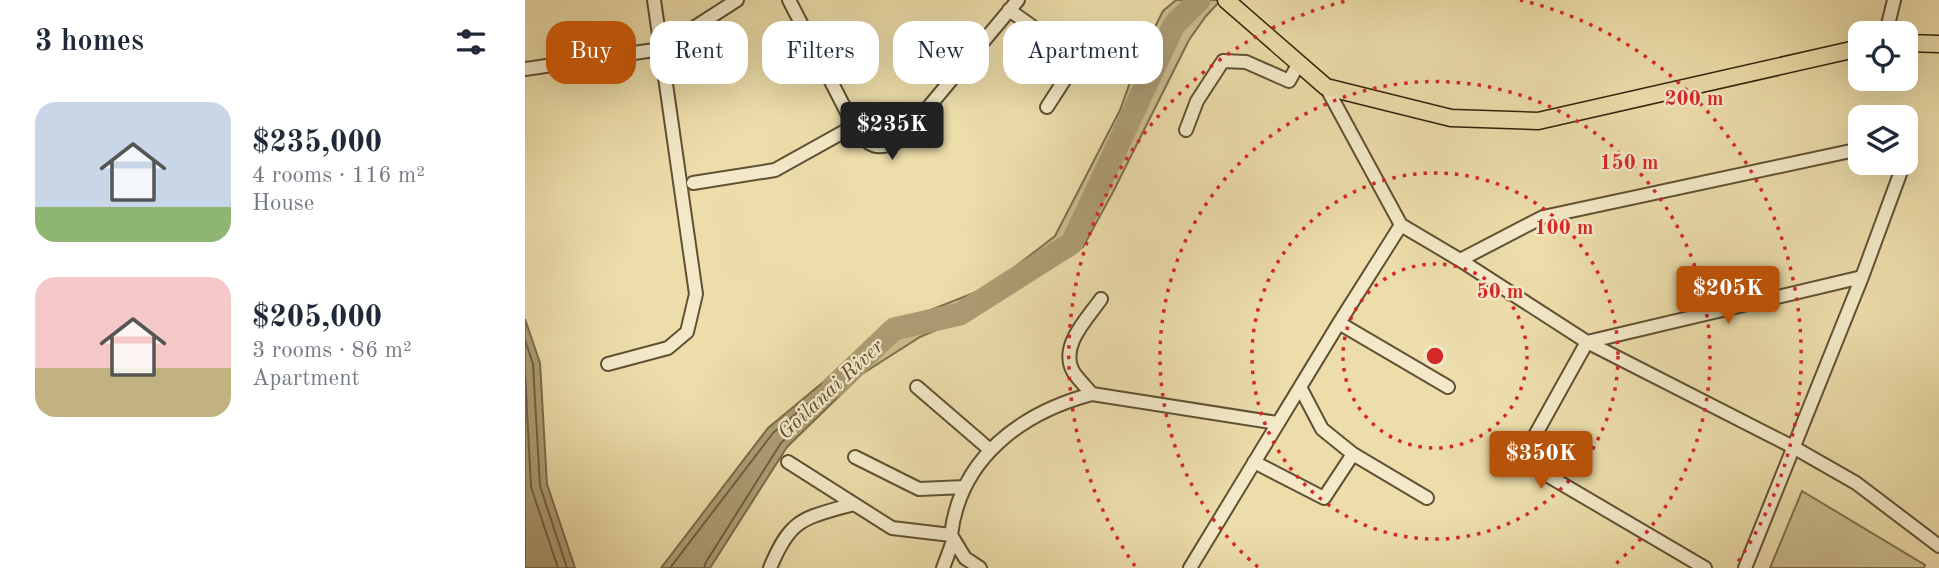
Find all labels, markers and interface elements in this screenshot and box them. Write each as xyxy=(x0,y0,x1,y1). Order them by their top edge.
chip: Buy xyxy=(546,21,636,84)
chip: Rent xyxy=(650,21,748,84)
chip: Filters xyxy=(762,21,879,84)
chip: New xyxy=(893,21,989,84)
chip: Apartment xyxy=(1003,21,1163,84)
map controls xyxy=(1848,21,1918,175)
button: locate xyxy=(1848,21,1918,91)
icon: filters xyxy=(452,23,490,61)
text: 3 homes xyxy=(35,27,144,57)
text: 200 m xyxy=(1664,89,1724,110)
pin: $235K xyxy=(843,102,941,162)
button: layers xyxy=(1848,105,1918,175)
text: $235K xyxy=(856,113,928,136)
text: $235,000 xyxy=(252,128,382,158)
icon: home xyxy=(91,130,175,214)
text: 150 m xyxy=(1599,153,1659,174)
text: 4 rooms · 116 m² xyxy=(252,164,425,187)
text: House xyxy=(252,192,314,215)
text: 100 m xyxy=(1534,218,1594,239)
pin: $205K xyxy=(1679,266,1777,326)
text: $205K xyxy=(1692,277,1764,300)
text: 50 m xyxy=(1476,282,1524,303)
text: $205,000 xyxy=(252,303,382,333)
icon: home xyxy=(91,305,175,389)
water label: Goilanai River xyxy=(774,336,888,444)
text: 3 rooms · 86 m² xyxy=(252,339,412,362)
centre of rings xyxy=(1423,344,1447,368)
text: Apartment xyxy=(252,367,360,390)
pin: $350K xyxy=(1492,432,1590,491)
text: $350K xyxy=(1505,442,1577,465)

